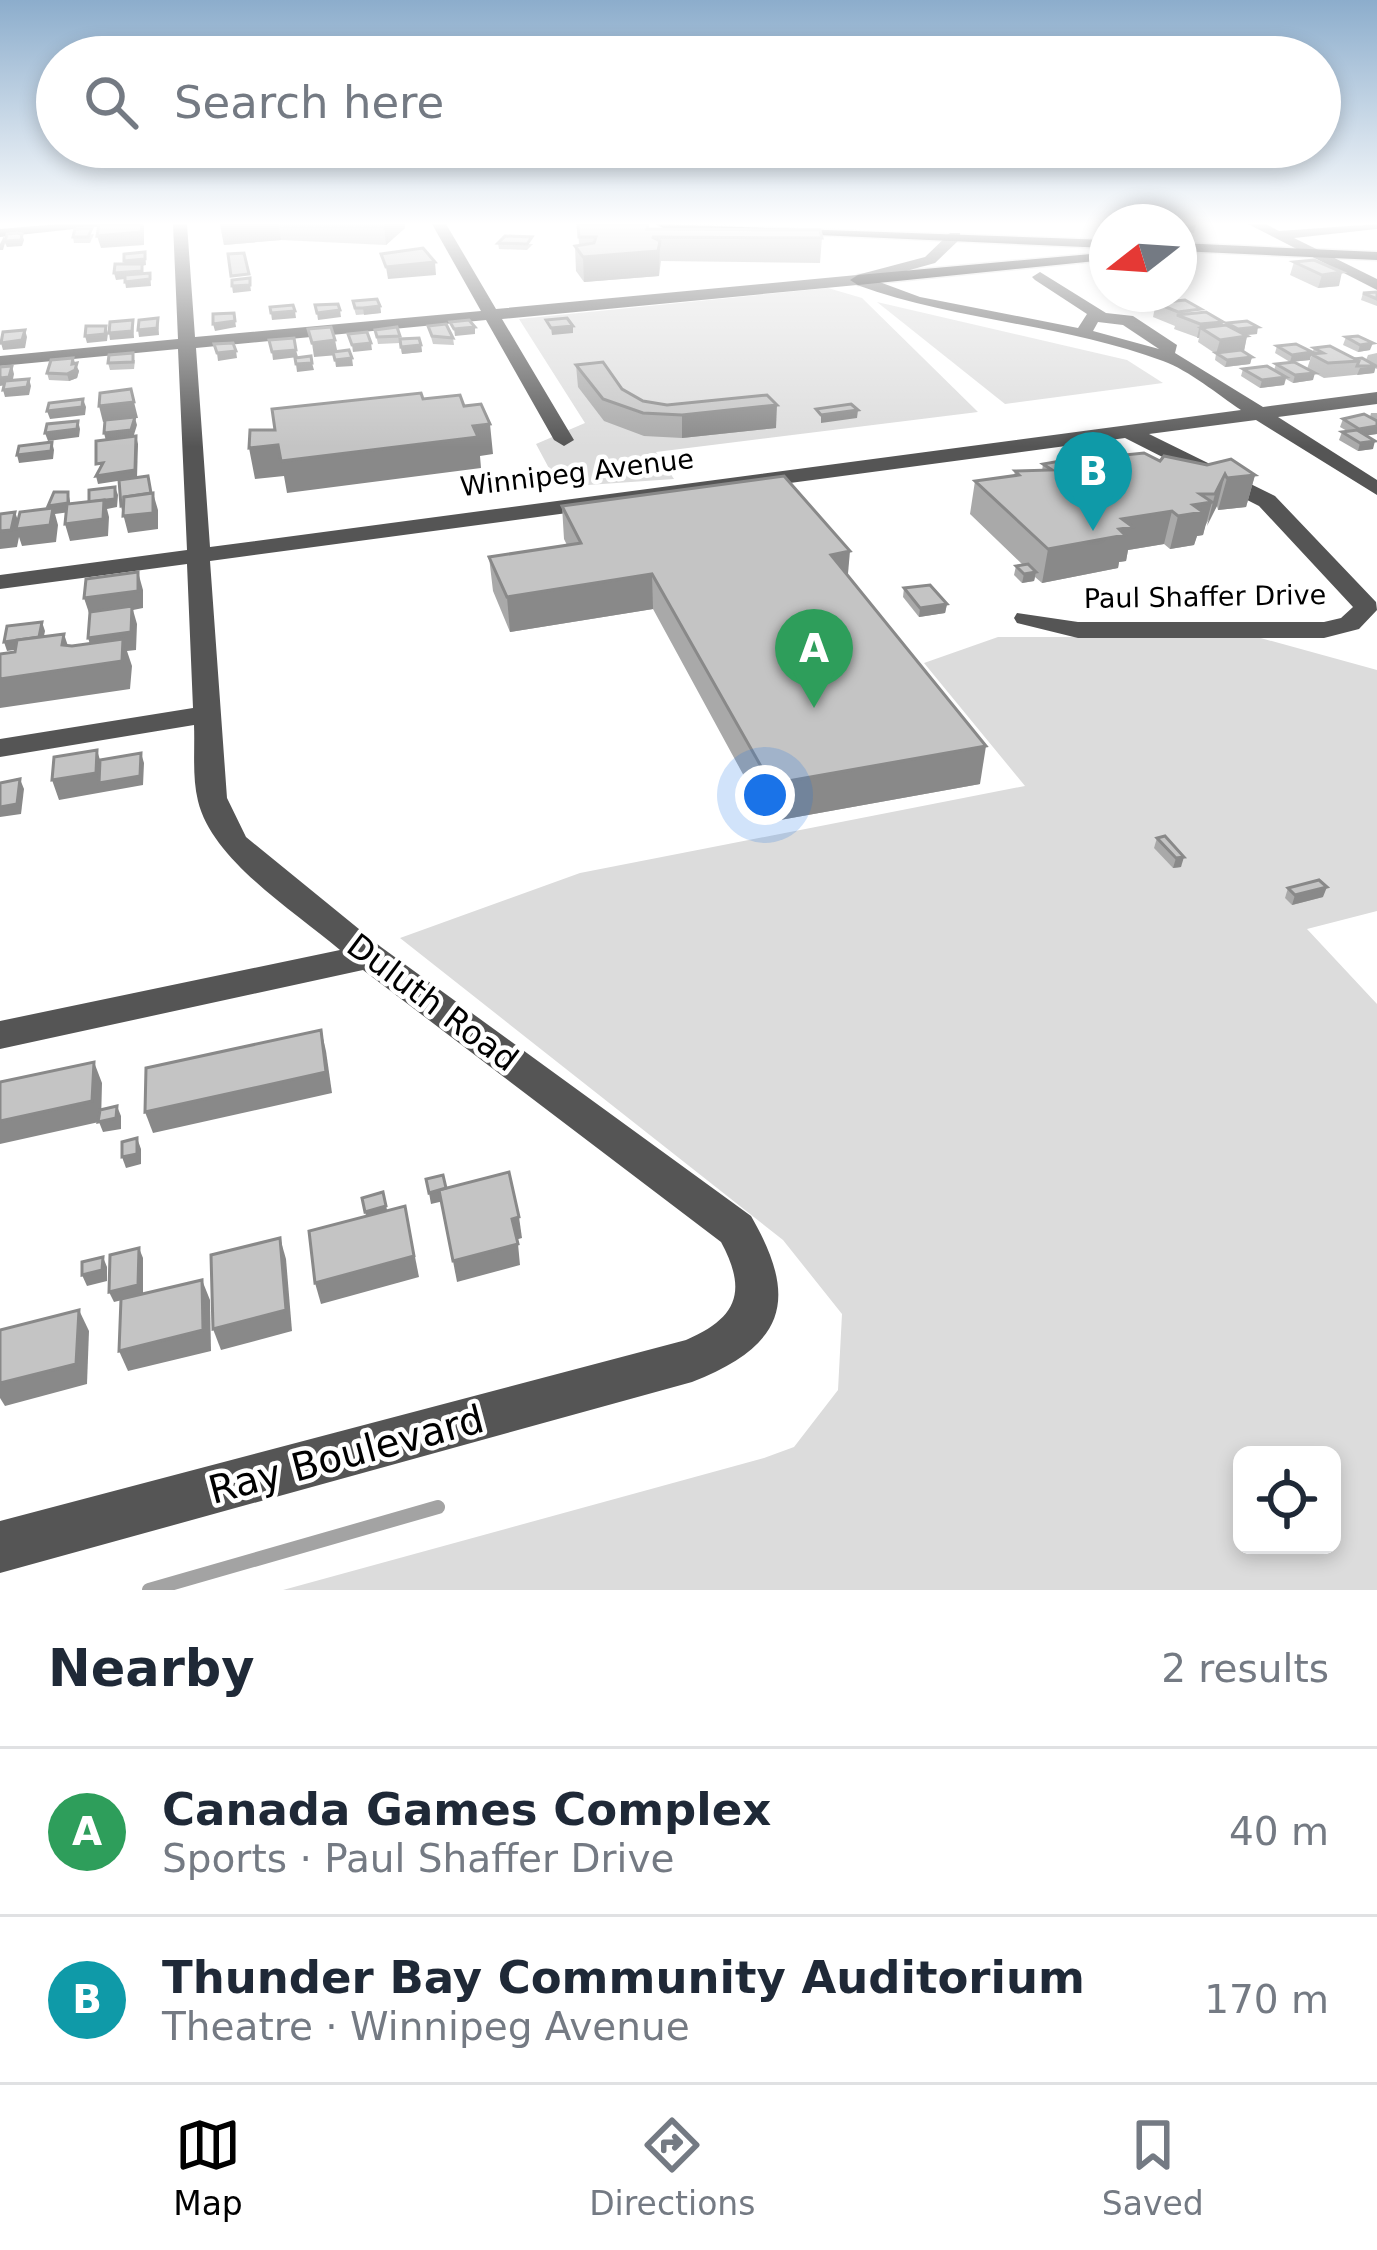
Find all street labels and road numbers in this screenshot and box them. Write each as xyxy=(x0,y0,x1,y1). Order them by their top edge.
street label: Winnipeg Avenue xyxy=(458,443,696,502)
street label: Paul Shaffer Drive xyxy=(1083,579,1326,614)
street label: Duluth Road xyxy=(340,926,526,1079)
street label: Ray Boulevard xyxy=(204,1396,489,1513)

